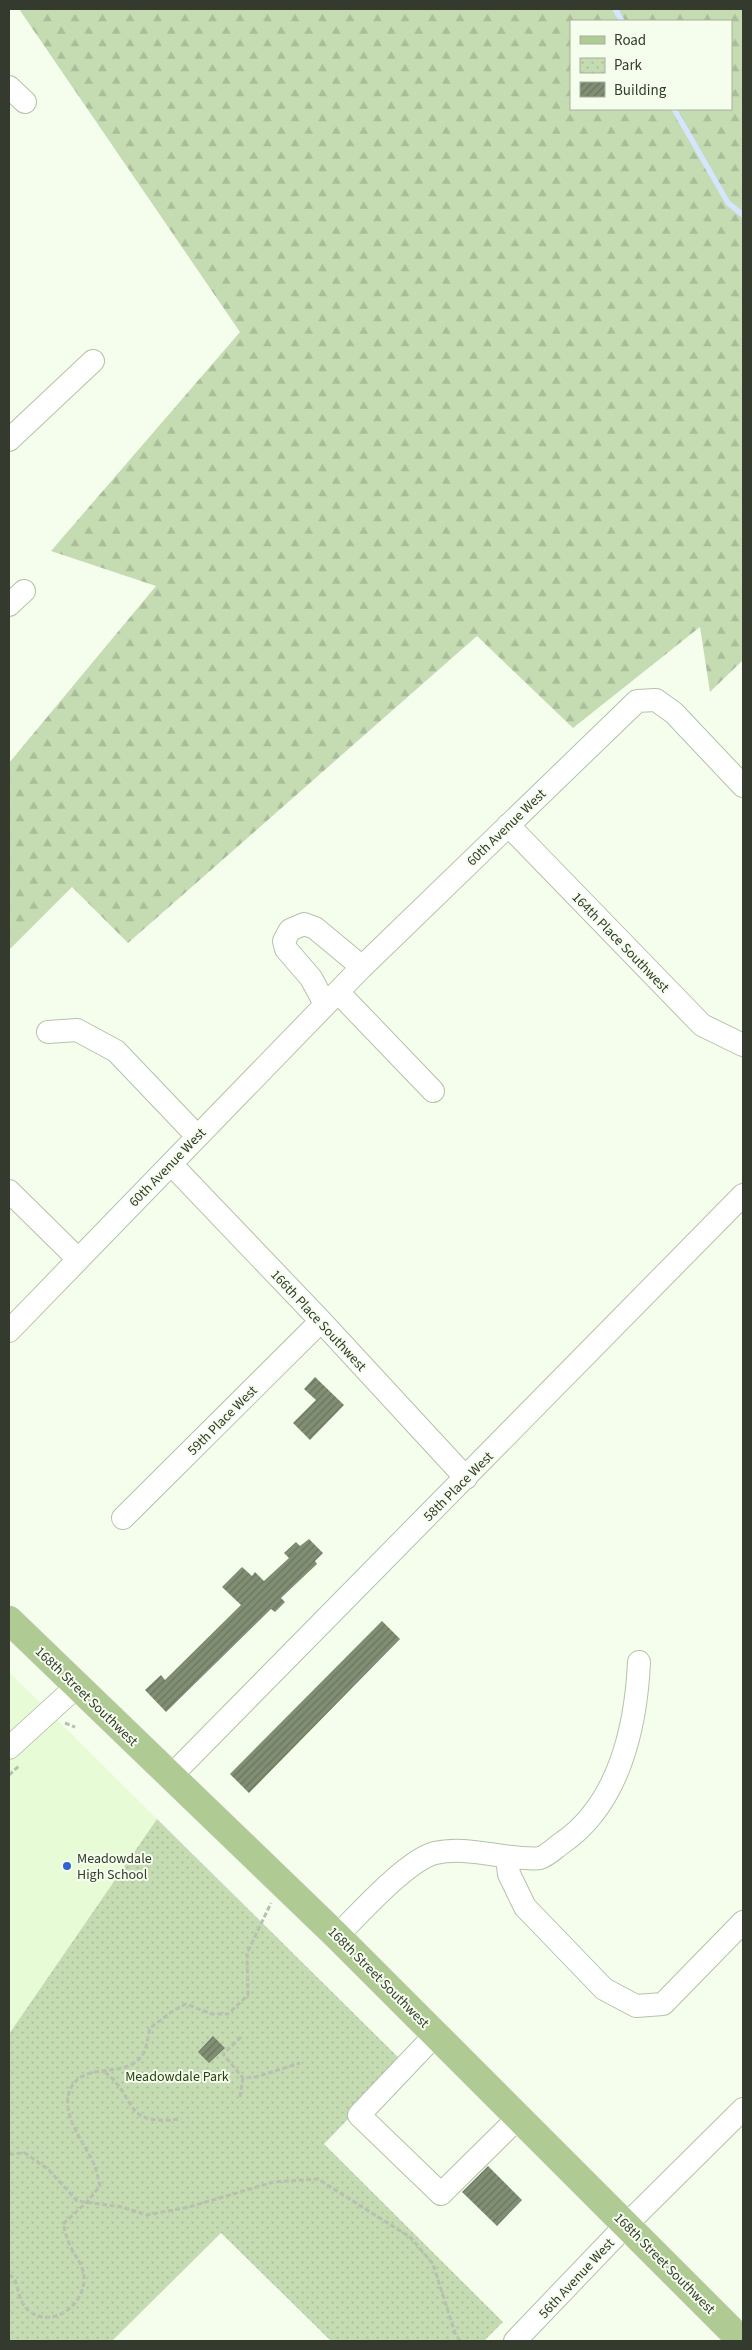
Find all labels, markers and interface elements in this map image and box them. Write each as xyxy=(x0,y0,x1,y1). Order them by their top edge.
legend xyxy=(570,20,732,110)
text: Road xyxy=(614,30,646,51)
text: Park xyxy=(614,55,643,76)
text: Building xyxy=(614,80,667,101)
street label: 60th Avenue West xyxy=(463,784,551,871)
street label: 164th Place Southwest xyxy=(567,888,674,998)
street label: 60th Avenue West xyxy=(125,1123,211,1212)
street label: 166th Place Southwest xyxy=(266,1265,371,1376)
street label: 59th Place West xyxy=(183,1381,262,1460)
street label: 58th Place West xyxy=(419,1447,498,1526)
street label: 168th Street Southwest xyxy=(30,1642,142,1751)
place label: Meadowdale High School xyxy=(77,1849,152,1885)
marker: Meadowdale High School xyxy=(61,1860,73,1872)
street label: 168th Street Southwest xyxy=(323,1922,434,2033)
park label: Meadowdale Park xyxy=(125,2067,229,2087)
street label: 168th Street Southwest xyxy=(609,2208,720,2319)
street label: 56th Avenue West xyxy=(534,2234,619,2323)

